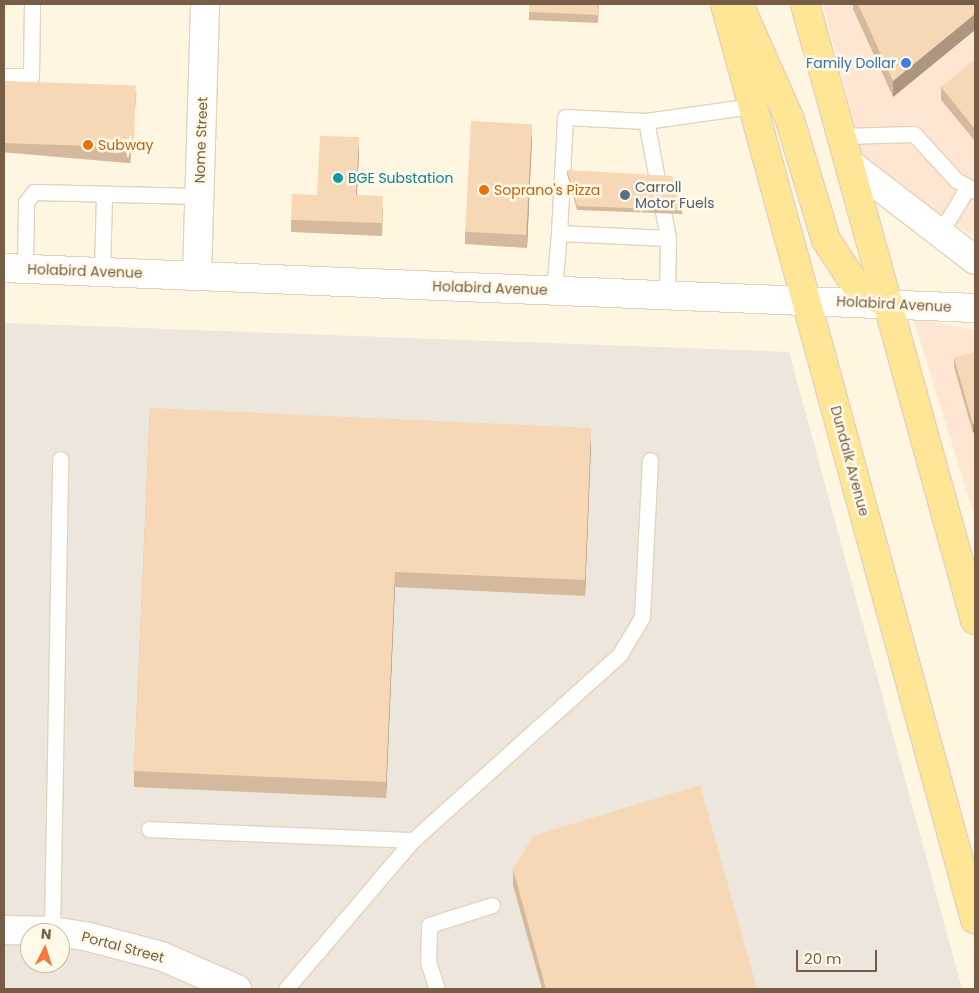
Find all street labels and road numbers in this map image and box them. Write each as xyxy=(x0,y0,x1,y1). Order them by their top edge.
street label: Nome Street xyxy=(191,96,211,184)
street label: Holabird Avenue xyxy=(27,261,143,281)
street label: Holabird Avenue xyxy=(432,278,548,298)
street label: Holabird Avenue xyxy=(836,293,952,315)
street label: Dundalk Avenue xyxy=(827,404,873,518)
street label: Portal Street xyxy=(80,928,166,966)

